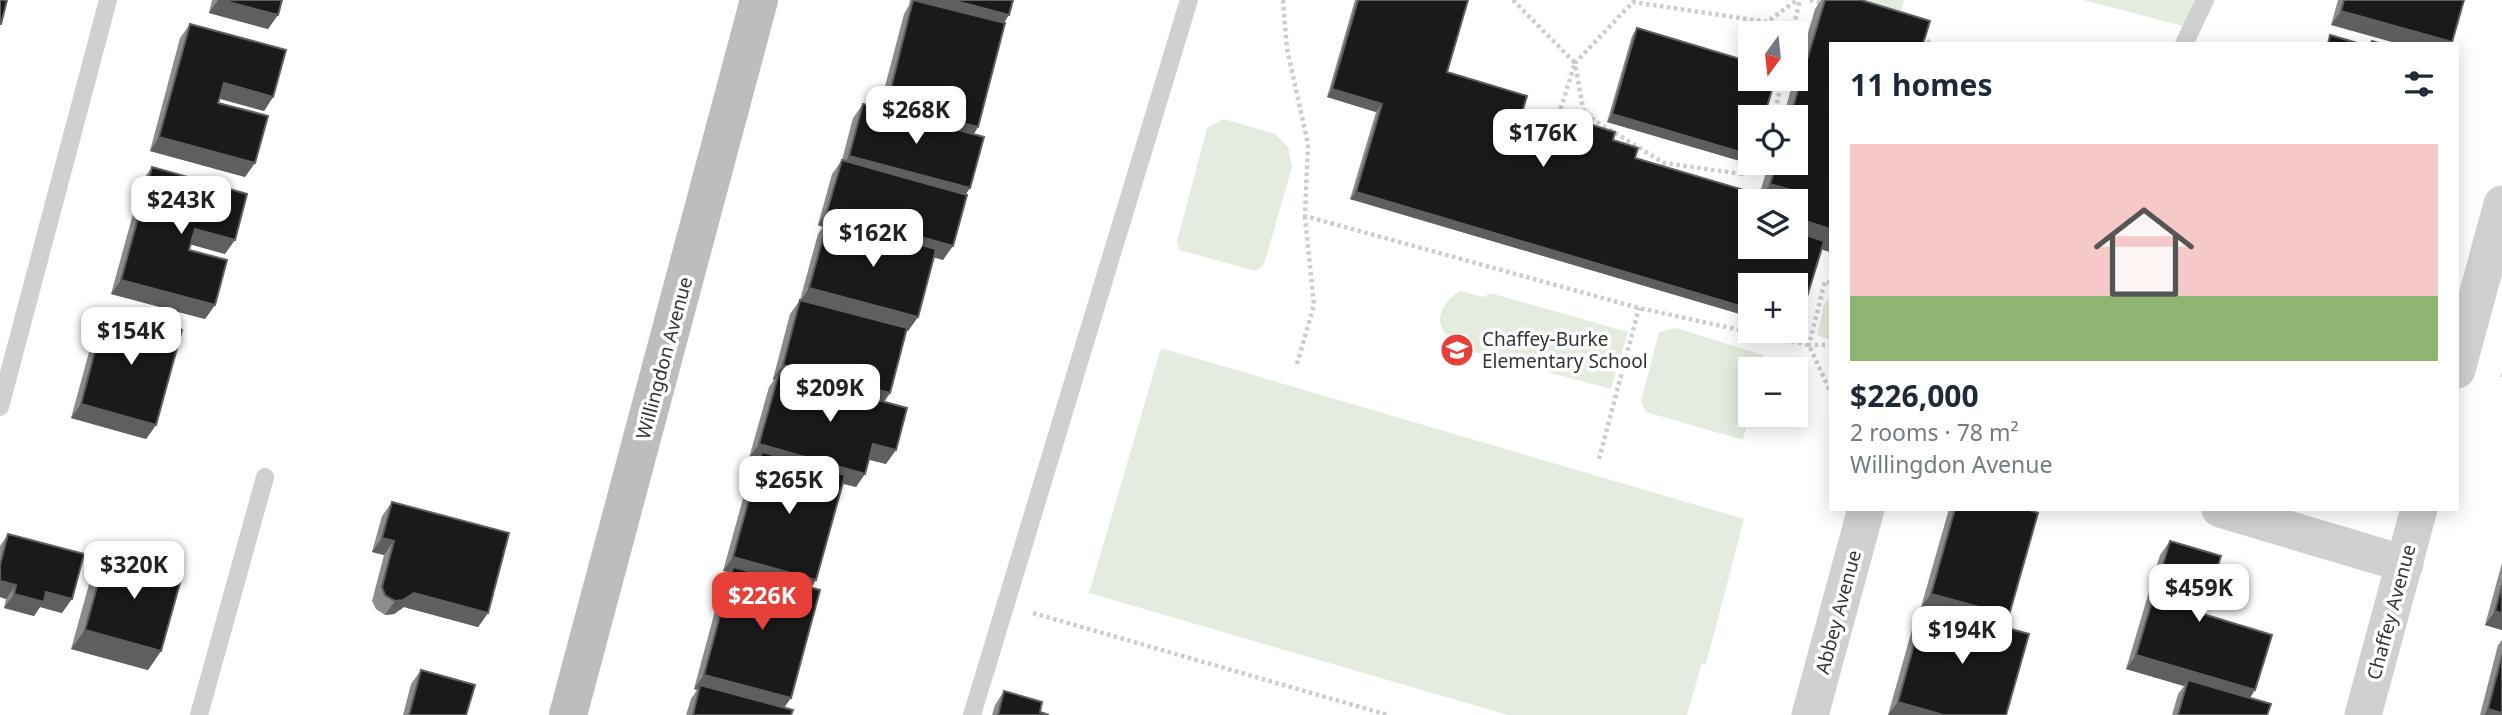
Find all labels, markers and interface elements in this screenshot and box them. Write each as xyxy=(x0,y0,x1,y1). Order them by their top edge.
north arrow xyxy=(1738,21,1808,91)
map controls xyxy=(1738,21,1808,427)
text: 11 homes xyxy=(1850,64,1993,105)
icon: filters xyxy=(2400,65,2438,103)
pin: $268K xyxy=(867,86,965,146)
text: $268K xyxy=(882,93,950,125)
button: locate xyxy=(1738,105,1808,175)
pin: $176K xyxy=(1494,110,1592,169)
text: $176K xyxy=(1509,116,1577,148)
pin: $243K xyxy=(132,176,230,236)
text: $243K xyxy=(147,183,215,215)
button: layers xyxy=(1738,189,1808,259)
icon: home xyxy=(2081,189,2207,315)
pin: $162K xyxy=(824,210,922,269)
text: $162K xyxy=(839,216,907,248)
button: + xyxy=(1738,273,1808,343)
street label: Willingdon Avenue xyxy=(630,274,698,442)
pin: $154K xyxy=(82,308,180,367)
text: $154K xyxy=(97,314,165,346)
place label: Chaffey-Burke Elementary School xyxy=(1482,326,1648,374)
school or university icon: Chaffey-Burke Elementary School xyxy=(1438,331,1476,369)
button: − xyxy=(1738,357,1808,427)
pin: $209K xyxy=(781,364,879,424)
text: $209K xyxy=(796,371,864,403)
text: $226,000 xyxy=(1850,375,1979,416)
text: 2 rooms · 78 m² xyxy=(1850,416,2019,448)
text: Willingdon Avenue xyxy=(1850,448,2053,480)
pin: $265K xyxy=(740,456,838,516)
text: $265K xyxy=(755,463,823,495)
street label: Chaffey Avenue xyxy=(2360,541,2422,683)
pin: $320K xyxy=(85,542,183,601)
street label: Abbey Avenue xyxy=(1809,547,1867,677)
text: $320K xyxy=(100,548,168,580)
pin: $459K xyxy=(2150,564,2248,624)
text: $459K xyxy=(2165,571,2233,603)
pin: $226K xyxy=(713,572,811,632)
text: $226K xyxy=(728,579,796,611)
pin: $194K xyxy=(1913,606,2011,666)
text: $194K xyxy=(1928,613,1996,645)

